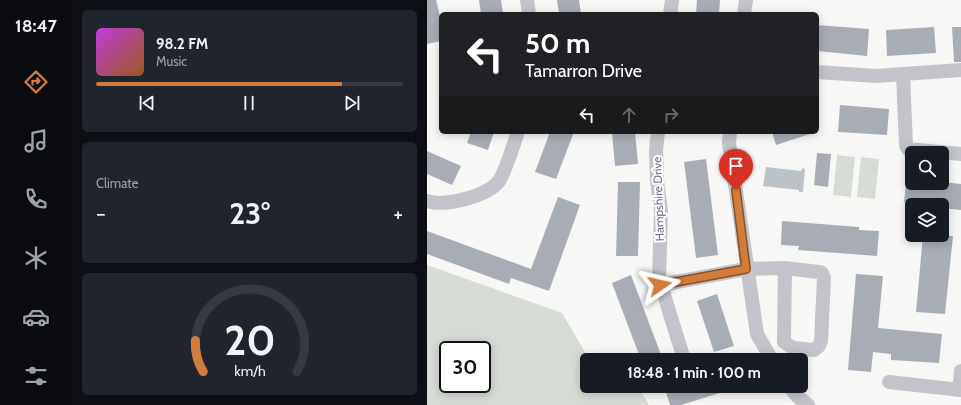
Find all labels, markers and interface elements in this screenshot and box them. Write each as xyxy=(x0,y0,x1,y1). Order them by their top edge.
text: 18:47 xyxy=(15,15,57,37)
text: 50 m xyxy=(525,26,590,60)
icon: left xyxy=(459,28,511,80)
text: 98.2 FM xyxy=(156,35,208,53)
text: Music xyxy=(156,53,187,69)
text: Tamarron Drive xyxy=(525,60,642,82)
icon: directions xyxy=(22,68,50,96)
icon: previous xyxy=(136,92,158,114)
icon: pause xyxy=(238,92,260,114)
icon: next xyxy=(341,92,363,114)
icon: left xyxy=(576,104,598,126)
icon: ahead xyxy=(618,104,640,126)
icon: right xyxy=(660,104,682,126)
icon: music xyxy=(22,127,50,155)
map controls xyxy=(905,146,949,242)
button: search xyxy=(905,146,949,190)
pin xyxy=(719,149,753,190)
icon: arrive xyxy=(725,155,747,177)
street label: Hampshire Drive xyxy=(649,156,667,242)
text: Climate xyxy=(96,175,138,191)
icon: phone xyxy=(22,185,50,213)
text: 23° xyxy=(229,195,270,232)
button: layers xyxy=(905,198,949,242)
text: − xyxy=(96,200,106,227)
text: + xyxy=(393,200,403,227)
icon: climate xyxy=(22,244,50,272)
position arrow xyxy=(639,264,681,306)
icon: car xyxy=(22,303,50,331)
text: 20 xyxy=(224,315,275,365)
speed limit sign: 30 xyxy=(439,341,491,393)
icon: filters xyxy=(22,362,50,390)
text: km/h xyxy=(234,362,265,380)
text: 18:48 · 1 min · 100 m xyxy=(627,364,761,382)

